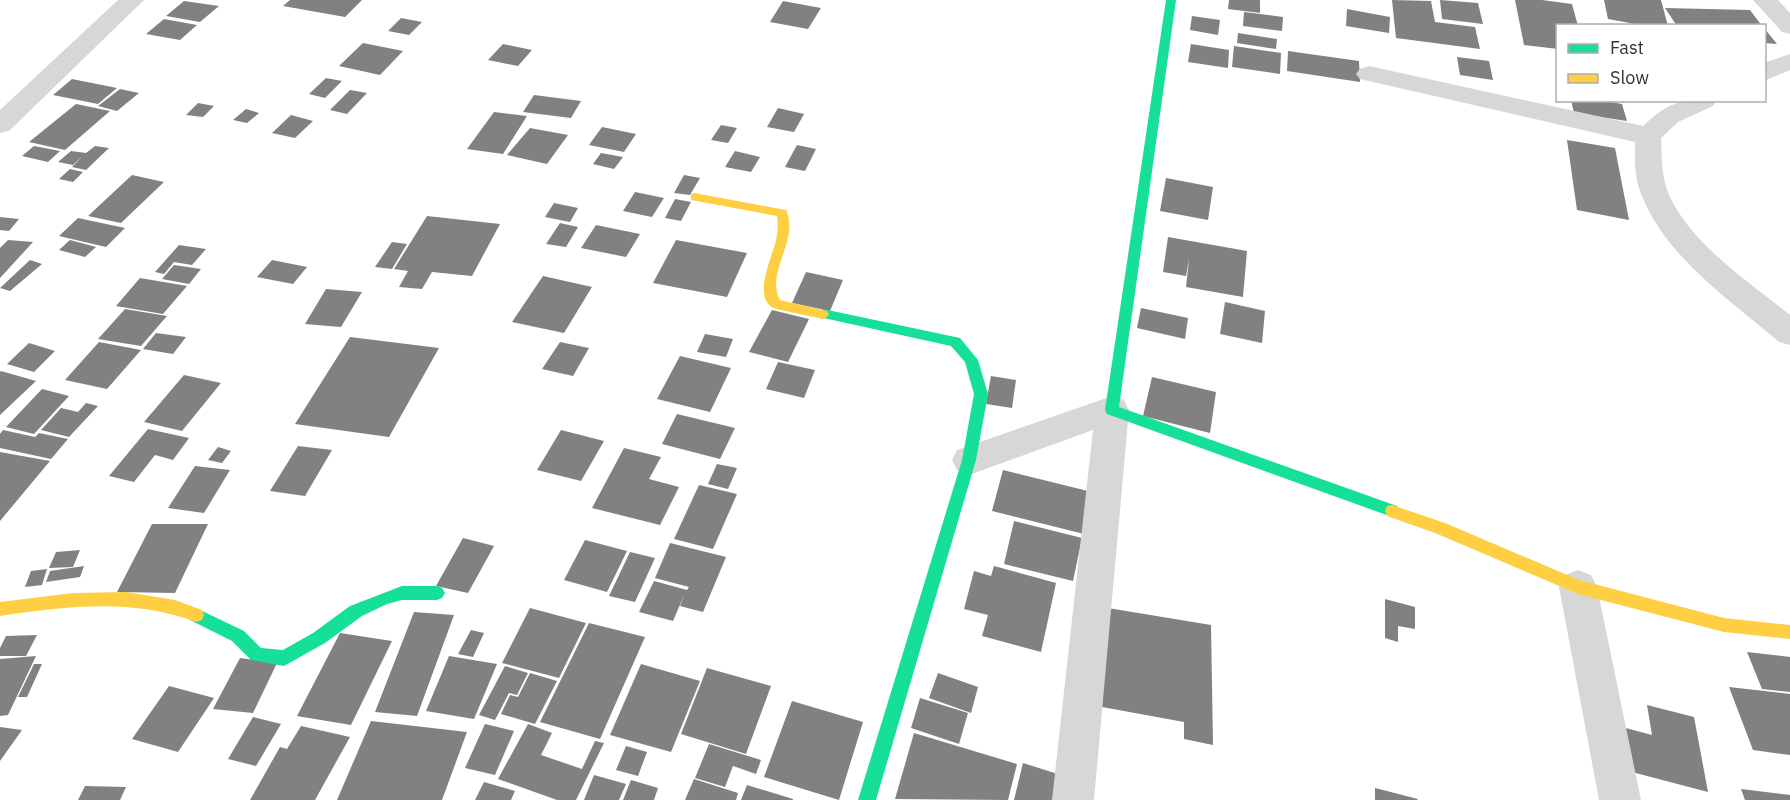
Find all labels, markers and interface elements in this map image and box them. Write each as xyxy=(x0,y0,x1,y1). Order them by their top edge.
legend xyxy=(1556,24,1766,102)
text: Fast xyxy=(1610,36,1644,59)
text: Slow xyxy=(1610,66,1649,89)

